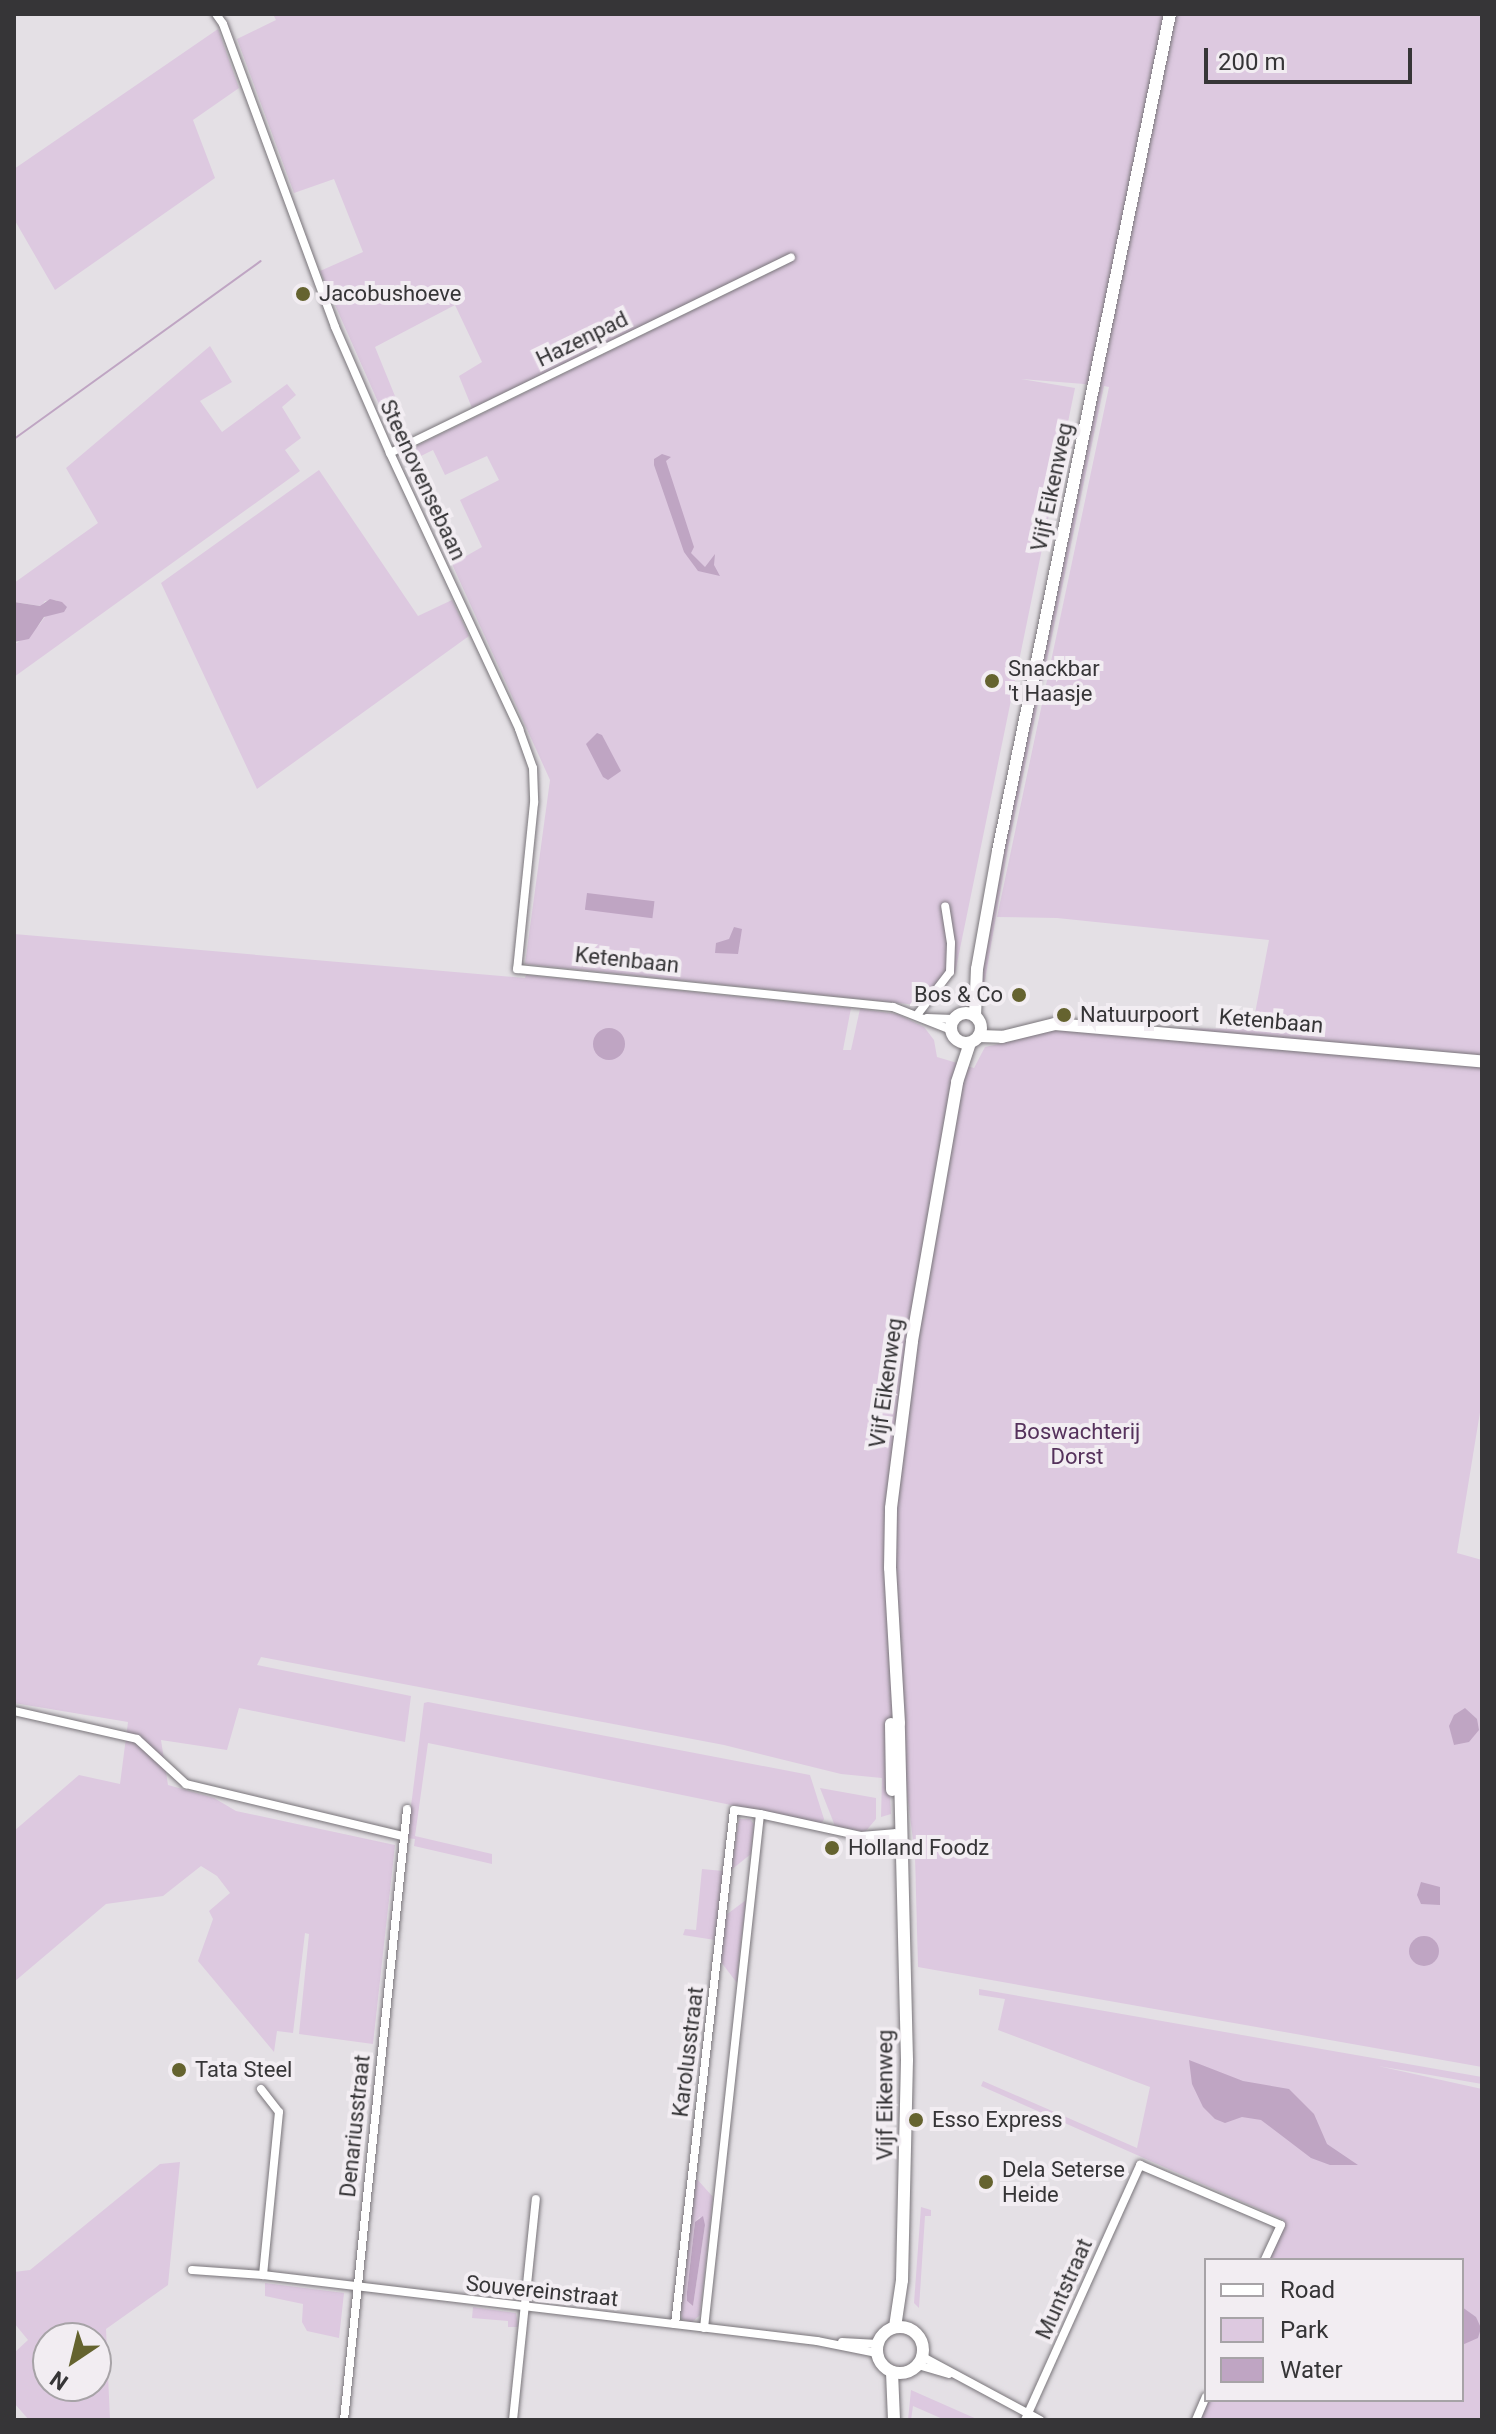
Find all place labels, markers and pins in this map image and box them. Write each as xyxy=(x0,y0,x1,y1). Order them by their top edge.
place label: Jacobushoeve xyxy=(319,281,461,307)
marker: Jacobushoeve xyxy=(294,285,312,303)
place label: Snackbar 't Haasje xyxy=(1008,655,1100,706)
marker: Snackbar 't Haasje xyxy=(983,672,1001,690)
place label: Bos & Co xyxy=(914,982,1003,1008)
marker: Bos & Co xyxy=(1010,986,1028,1004)
place label: Natuurpoort xyxy=(1080,1002,1199,1028)
marker: Natuurpoort xyxy=(1055,1006,1073,1024)
place label: Holland Foodz xyxy=(848,1835,989,1861)
marker: Holland Foodz xyxy=(823,1839,841,1857)
place label: Tata Steel xyxy=(195,2057,292,2083)
marker: Tata Steel xyxy=(170,2061,188,2079)
place label: Esso Express xyxy=(932,2107,1063,2133)
marker: Esso Express xyxy=(907,2111,925,2129)
place label: Dela Seterse Heide xyxy=(1002,2156,1125,2208)
marker: Dela Seterse Heide xyxy=(977,2173,995,2191)

